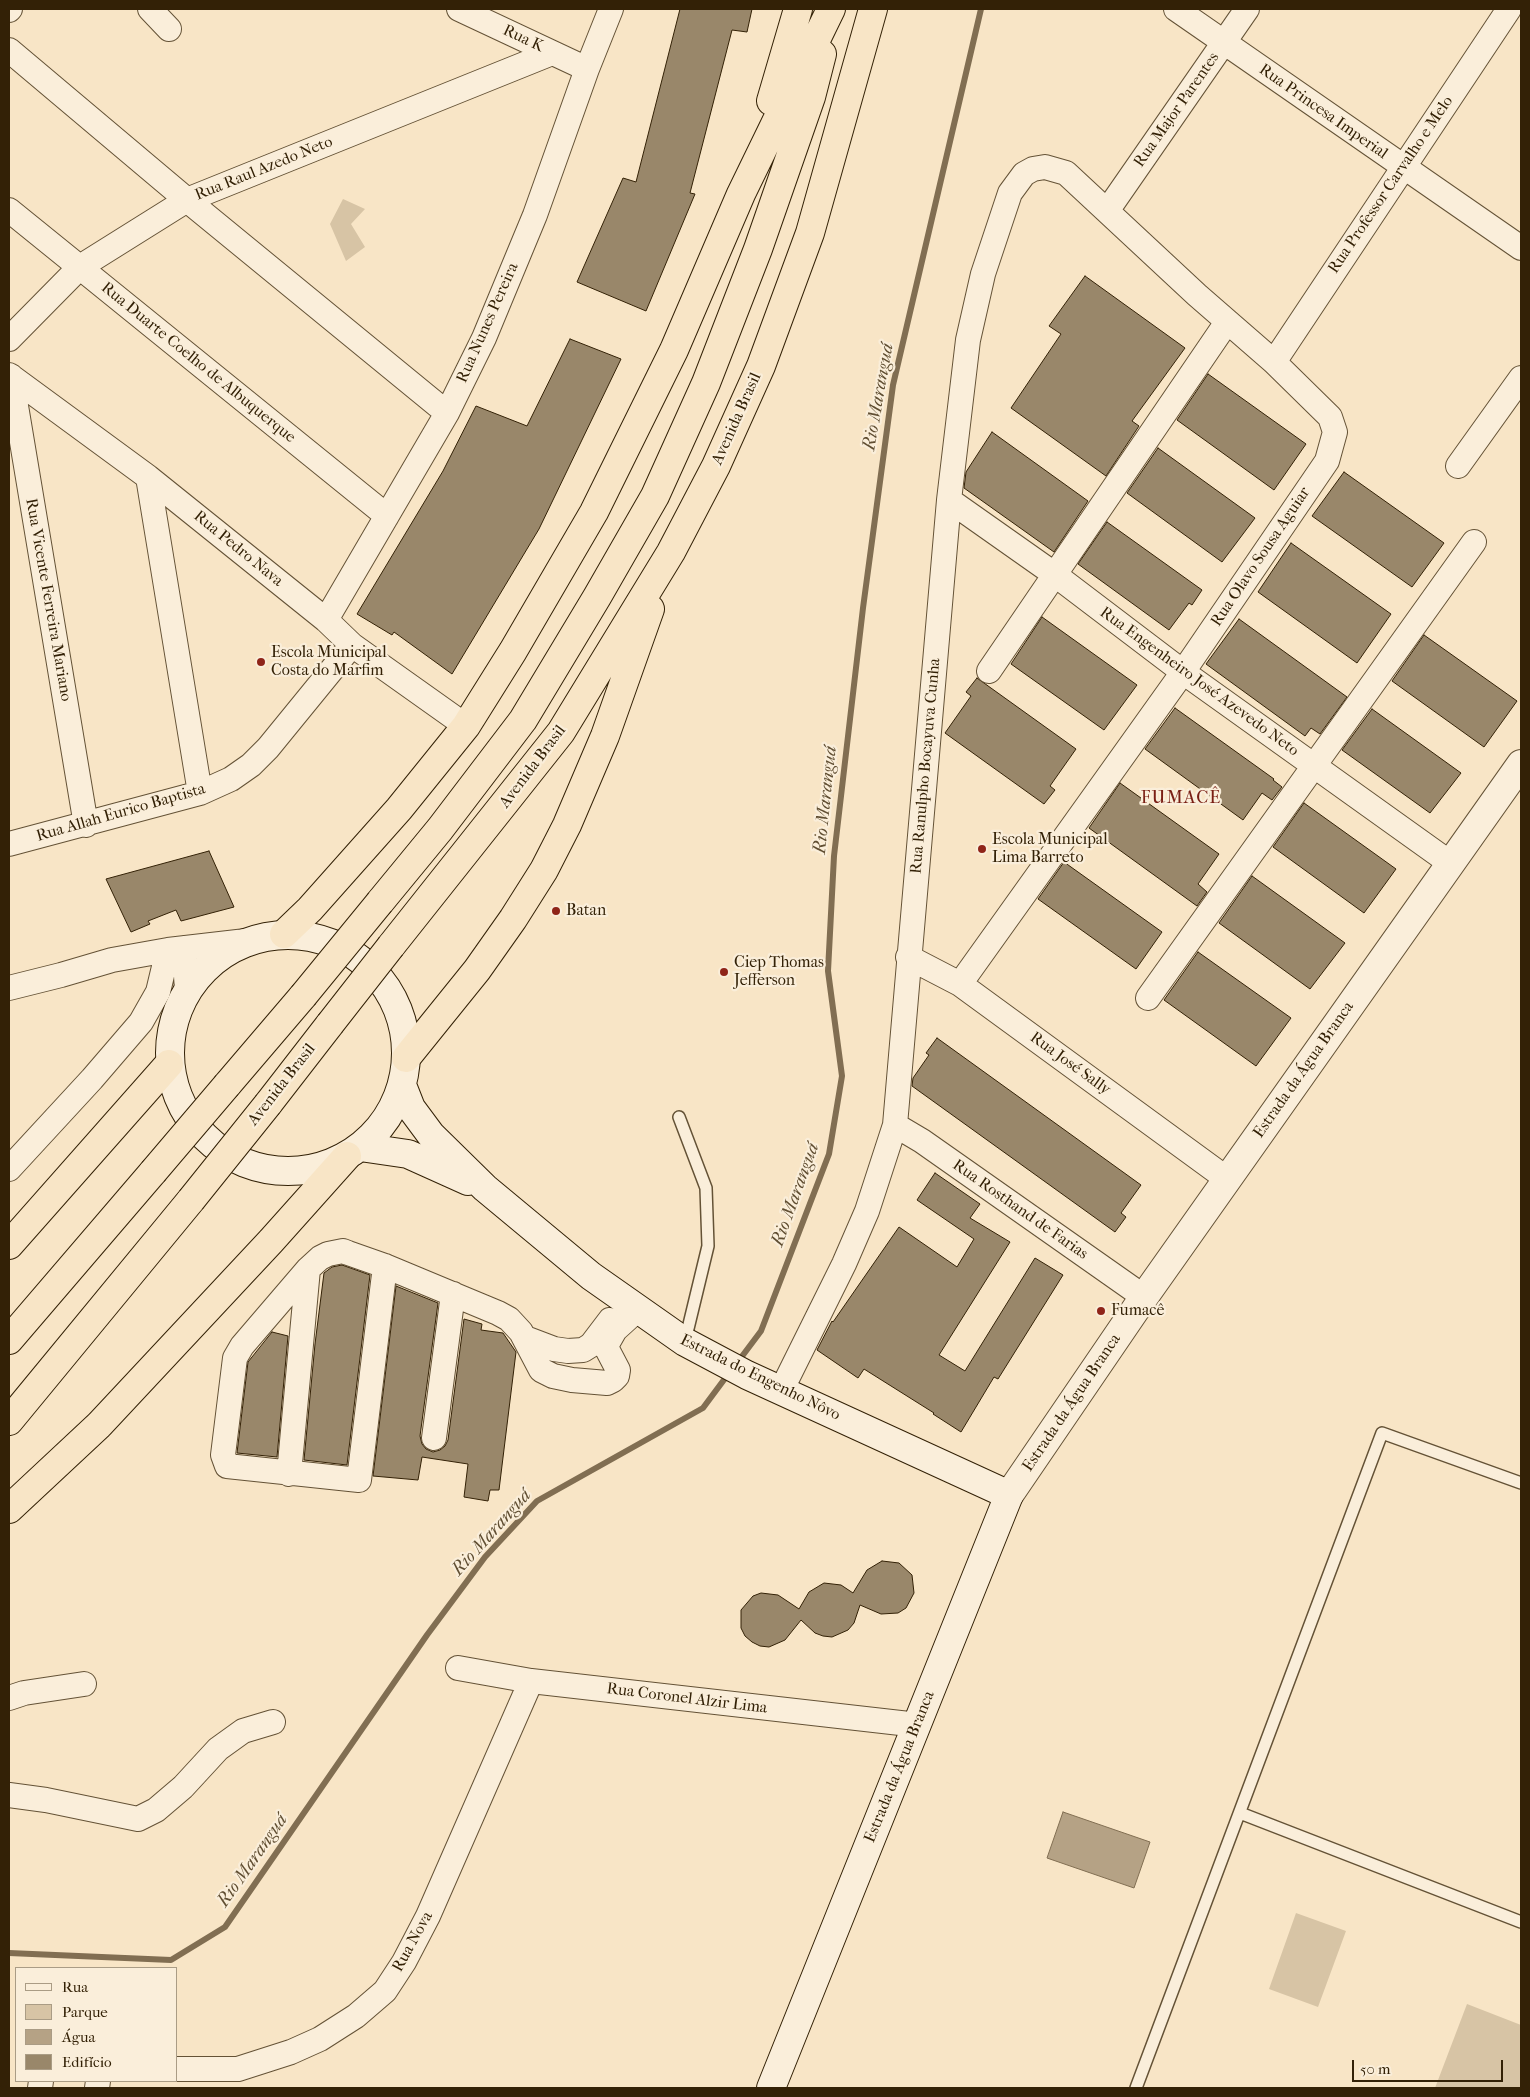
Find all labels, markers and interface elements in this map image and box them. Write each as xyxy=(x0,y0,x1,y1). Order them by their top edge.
street label: Rua K xyxy=(500,21,546,57)
street label: Rua Major Parentes xyxy=(1130,49,1224,171)
street label: Rua Princesa Imperial xyxy=(1255,60,1391,164)
street label: Rua Professor Carvalho e Melo xyxy=(1324,93,1458,277)
street label: Rua Raul Azedo Neto xyxy=(192,133,336,205)
street label: Rua Nunes Pereira xyxy=(453,260,523,386)
street label: Rua Duarte Coelho de Albuquerque xyxy=(97,279,299,447)
water label: Rio Maranguá xyxy=(859,342,899,452)
street label: Avenida Brasil xyxy=(708,370,766,468)
street label: Rua Olavo Sousa Aguiar xyxy=(1207,484,1315,630)
street label: Rua Vicente Ferreira Mariano xyxy=(21,497,75,703)
street label: Rua Pedro Nava xyxy=(189,507,287,591)
street label: Rua Engenheiro José Azevedo Neto xyxy=(1096,603,1302,761)
place label: Escola Municipal Costa do Marfim xyxy=(271,643,387,681)
marker: Escola Municipal Costa do Marfim xyxy=(255,656,267,668)
street label: Rua Ranulpho Bocayuva Cunha xyxy=(907,657,945,875)
street label: Avenida Brasil xyxy=(496,722,570,812)
water label: Rio Maranguá xyxy=(810,745,842,855)
street label: Rua Allah Eurico Baptista xyxy=(34,780,208,846)
district label: FUMACÊ xyxy=(1140,788,1222,810)
place label: Escola Municipal Lima Barreto xyxy=(992,830,1108,868)
marker: Escola Municipal Lima Barreto xyxy=(976,843,988,855)
place label: Batan xyxy=(566,901,606,921)
marker: Batan xyxy=(550,905,562,917)
place label: Ciep Thomas Jefferson xyxy=(734,953,824,991)
marker: Ciep Thomas Jefferson xyxy=(718,966,730,978)
street label: Estrada da Água Branca xyxy=(1250,998,1358,1142)
street label: Rua José Sally xyxy=(1026,1028,1114,1100)
street label: Avenida Brasil xyxy=(244,1040,320,1130)
water label: Rio Maranguá xyxy=(767,1140,825,1250)
street label: Rua Rosthand de Farias xyxy=(949,1156,1091,1264)
place label: Fumacê xyxy=(1111,1301,1164,1321)
marker: Fumacê xyxy=(1095,1305,1107,1317)
street label: Estrada da Água Branca xyxy=(1019,1330,1125,1476)
street label: Estrada do Engenho Nôvo xyxy=(677,1331,843,1425)
water label: Rio Maranguá xyxy=(448,1486,536,1580)
street label: Rua Coronel Alzir Lima xyxy=(606,1680,768,1718)
street label: Estrada da Água Branca xyxy=(861,1688,939,1846)
water label: Rio Maranguá xyxy=(213,1810,293,1912)
street label: Rua Nova xyxy=(389,1908,437,1976)
legend xyxy=(15,1967,178,2082)
text: Rua xyxy=(62,1978,88,1996)
text: Parque xyxy=(62,2003,108,2021)
text: Água xyxy=(62,2028,95,2046)
scale bar xyxy=(1355,2050,1506,2082)
text: Edifício xyxy=(62,2053,112,2071)
text: 50 m xyxy=(1360,2060,1390,2078)

